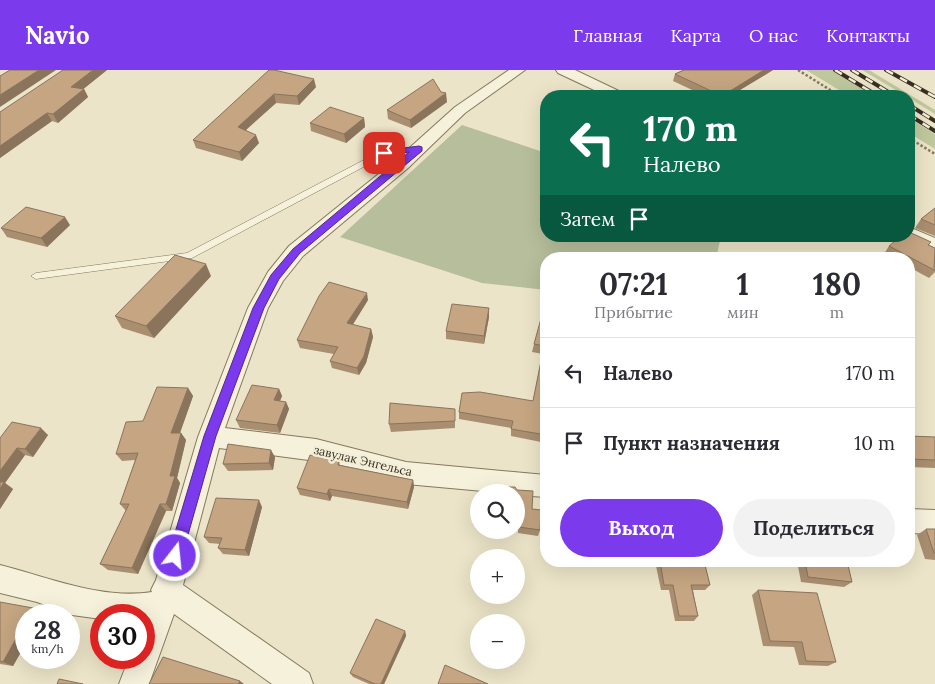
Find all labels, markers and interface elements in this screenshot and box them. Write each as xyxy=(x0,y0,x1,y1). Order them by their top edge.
text: Navio xyxy=(25,20,90,51)
text: Главная xyxy=(573,24,642,47)
text: Карта xyxy=(670,24,721,47)
text: О нас xyxy=(749,24,798,47)
text: Контакты xyxy=(826,24,910,47)
text: 170 m xyxy=(643,106,737,151)
icon: left xyxy=(560,110,625,175)
pin xyxy=(363,132,405,174)
icon: arrive xyxy=(370,139,398,167)
text: Налево xyxy=(643,150,721,178)
icon: arrive xyxy=(625,205,653,233)
text: Затем xyxy=(560,207,615,231)
text: 07:21 xyxy=(599,265,668,303)
text: 1 xyxy=(737,265,749,303)
text: 180 xyxy=(813,265,861,303)
text: Прибытие xyxy=(594,302,673,322)
text: мин xyxy=(727,302,759,322)
text: m xyxy=(830,302,844,322)
icon: left xyxy=(560,359,588,387)
text: Налево xyxy=(603,361,673,385)
text: 170 m xyxy=(846,361,895,385)
icon: arrive xyxy=(560,429,588,457)
text: Пункт назначения xyxy=(603,431,780,455)
text: 10 m xyxy=(854,431,895,455)
street label: завулак Энгельса xyxy=(312,442,414,479)
map controls xyxy=(470,484,525,669)
button: search xyxy=(470,484,525,539)
button: Выход xyxy=(560,499,723,557)
button: Поделиться xyxy=(733,499,895,557)
position arrow xyxy=(148,529,200,581)
button: + xyxy=(470,549,525,604)
speed limit sign: 30 xyxy=(90,604,155,669)
text: 28 xyxy=(34,614,61,646)
button: − xyxy=(470,614,525,669)
text: km/h xyxy=(31,641,64,656)

